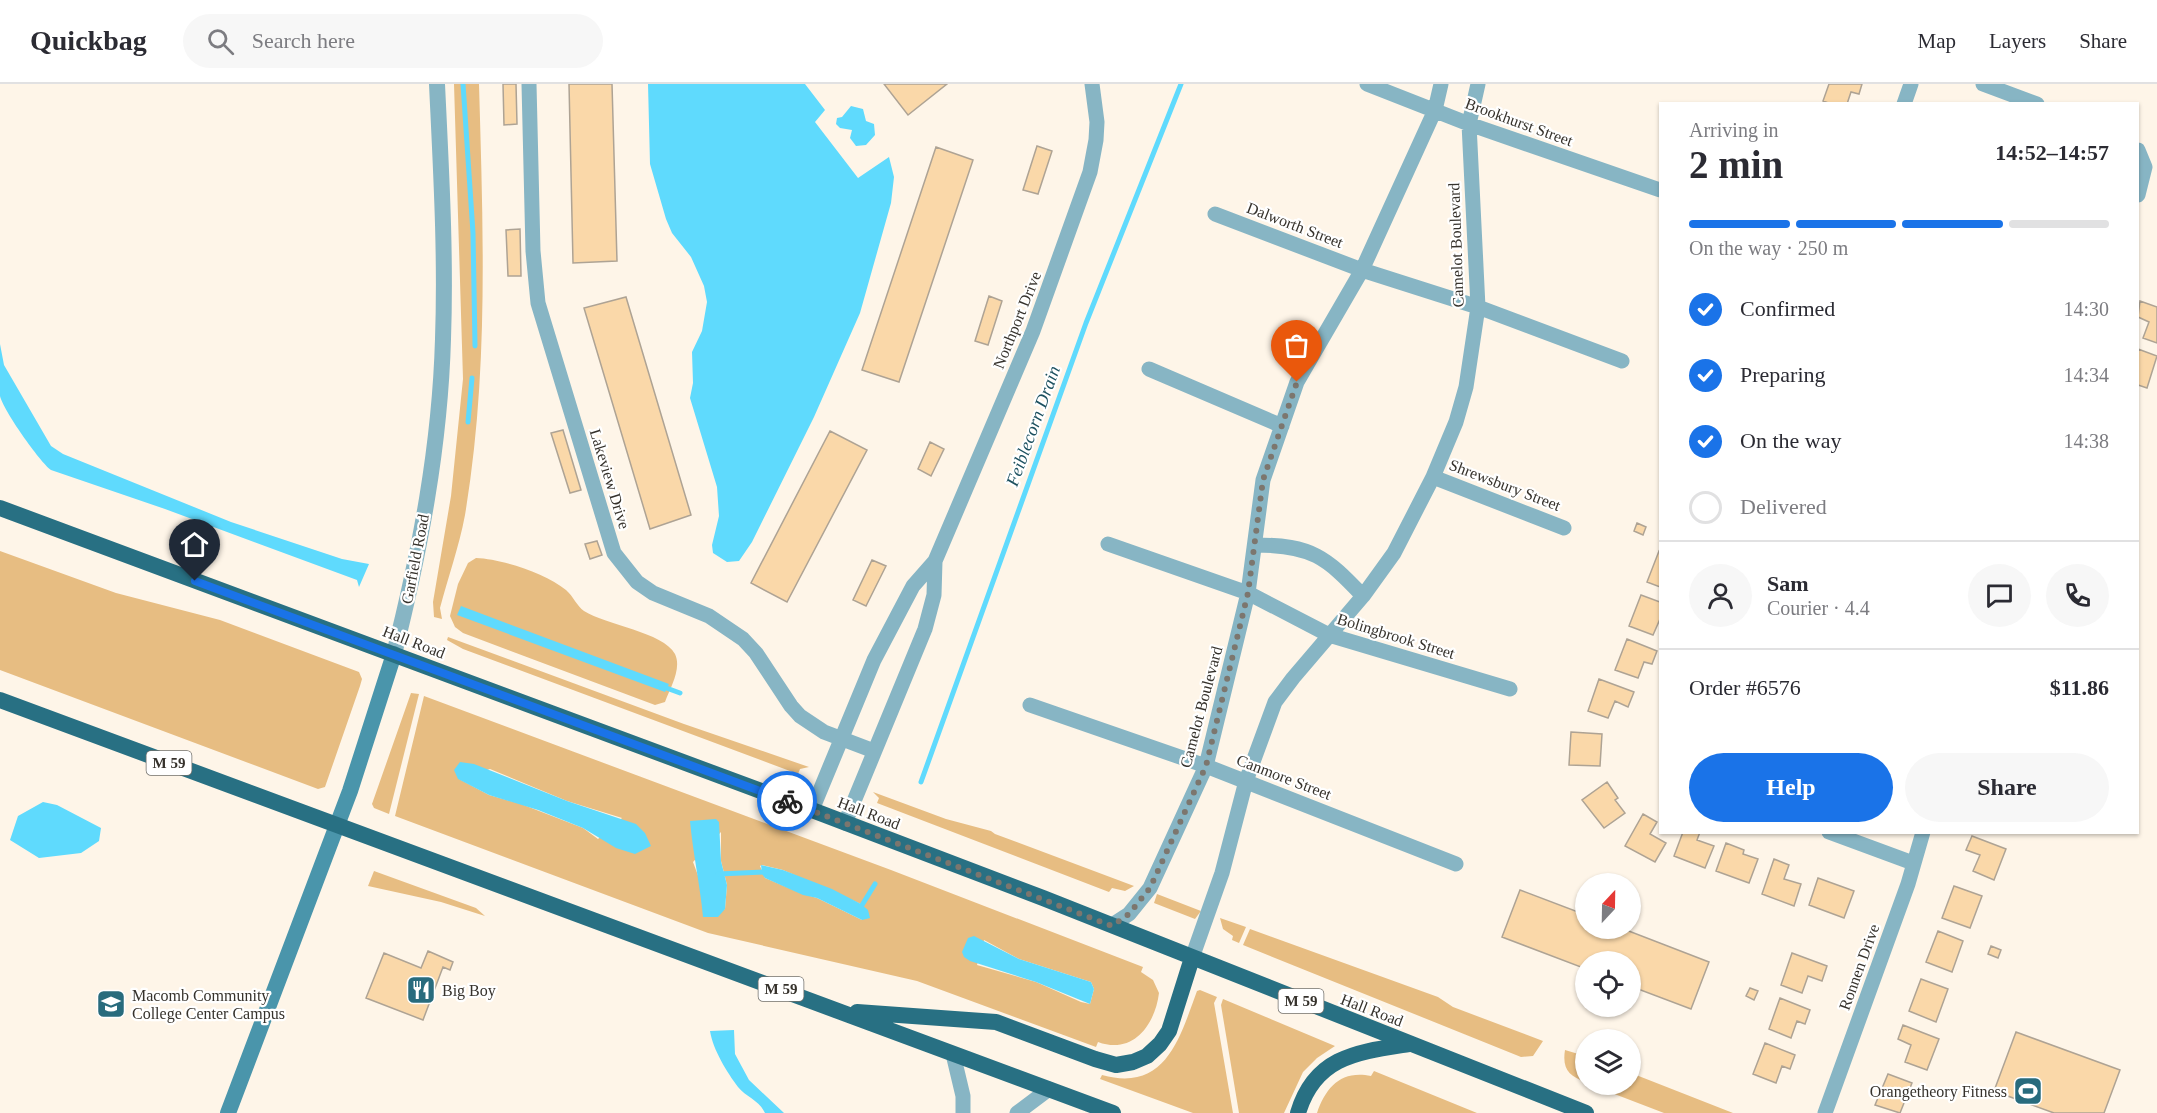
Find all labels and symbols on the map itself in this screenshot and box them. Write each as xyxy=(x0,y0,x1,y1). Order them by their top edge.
street label: Brookhurst Street xyxy=(1463,95,1576,150)
street label: Camelot Boulevard xyxy=(1445,182,1467,308)
street label: Dalworth Street xyxy=(1244,199,1346,251)
street label: Northport Drive xyxy=(990,269,1045,372)
pin xyxy=(1271,320,1322,382)
water label: Feiblecorn Drain xyxy=(1002,363,1064,490)
street label: Lakeview Drive xyxy=(587,427,633,531)
street label: Shrewsbury Street xyxy=(1447,456,1564,515)
street label: Garfield Road xyxy=(398,513,432,605)
pin xyxy=(169,519,220,581)
street label: Bolingbrook Street xyxy=(1335,610,1457,663)
street label: Hall Road xyxy=(380,622,448,662)
street label: Camelot Boulevard xyxy=(1177,644,1225,770)
road number: M 59 xyxy=(146,751,192,775)
street label: Canmore Street xyxy=(1234,751,1334,803)
courier xyxy=(757,771,817,831)
street label: Hall Road xyxy=(835,793,903,833)
north arrow xyxy=(1575,873,1641,939)
street label: Ronnen Drive xyxy=(1836,922,1882,1012)
restaurant icon: Big Boy xyxy=(405,974,437,1006)
road number: M 59 xyxy=(758,977,804,1001)
place label: Big Boy xyxy=(442,982,496,1000)
place label: Macomb Community College Center Campus xyxy=(132,987,285,1023)
school or university icon: Macomb Community College Center Campus xyxy=(95,988,127,1020)
road number: M 59 xyxy=(1278,989,1324,1013)
street label: Hall Road xyxy=(1338,990,1406,1030)
sports icon: Orangetheory Fitness xyxy=(2012,1075,2044,1107)
place label: Orangetheory Fitness xyxy=(1870,1083,2007,1101)

